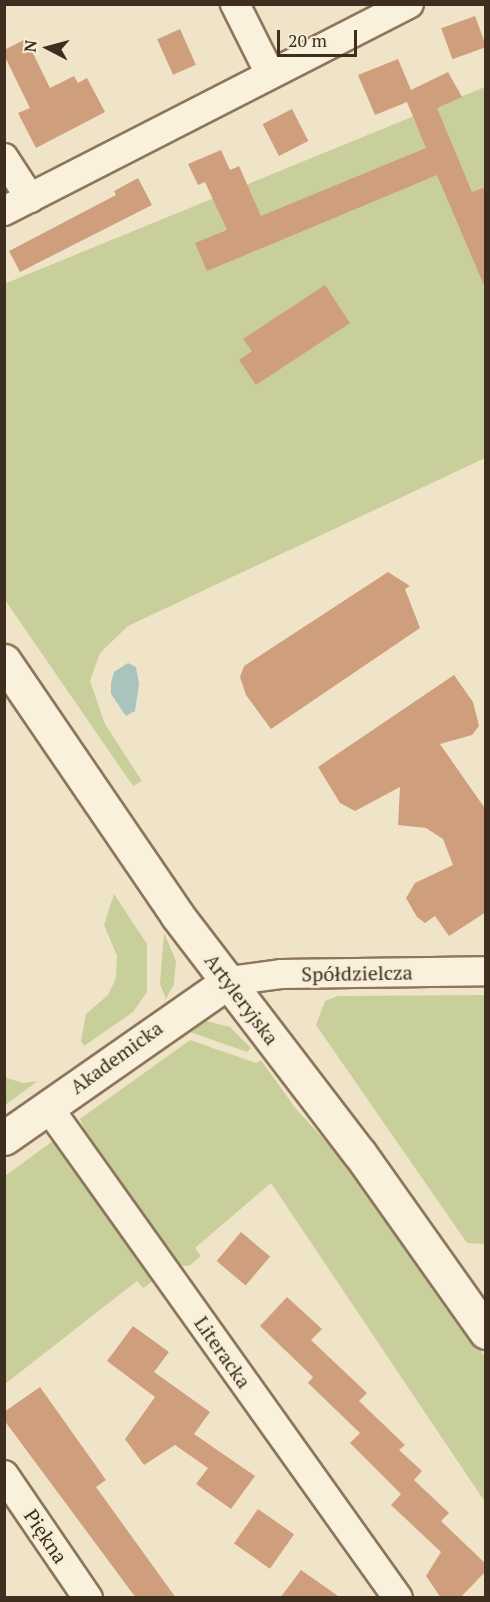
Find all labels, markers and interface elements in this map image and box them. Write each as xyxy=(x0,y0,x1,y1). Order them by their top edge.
north arrow xyxy=(18,18,78,78)
scale bar xyxy=(280,18,360,56)
text: 20 m xyxy=(288,28,327,52)
text: N xyxy=(19,39,42,53)
street label: Artyleryjska xyxy=(200,949,284,1049)
street label: Spółdzielcza xyxy=(301,960,413,986)
street label: Akademicka xyxy=(65,1015,167,1099)
street label: Literacka xyxy=(190,1312,256,1392)
street label: Piękna xyxy=(19,1504,73,1568)

